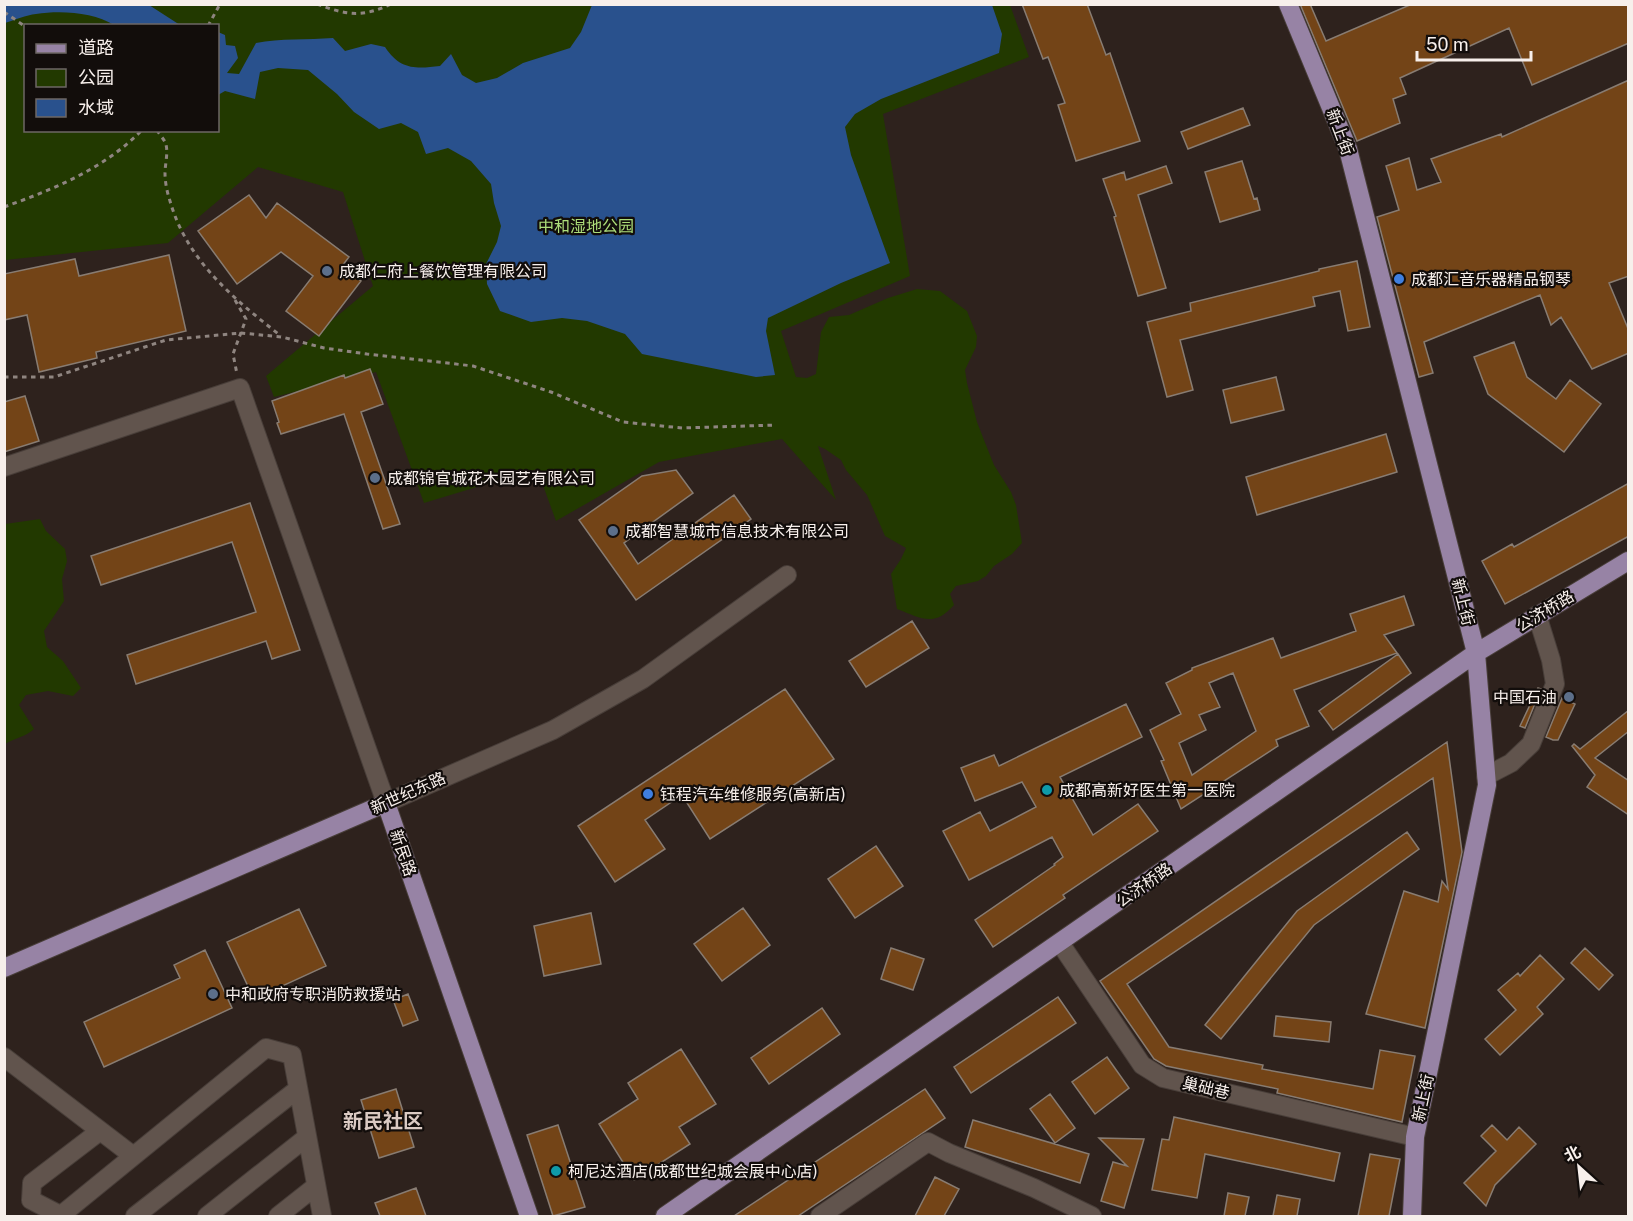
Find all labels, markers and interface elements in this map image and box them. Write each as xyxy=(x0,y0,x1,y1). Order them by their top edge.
legend xyxy=(24,24,219,132)
scale bar xyxy=(1417,24,1531,62)
text: 50 m xyxy=(1426,34,1469,55)
text: 道路 xyxy=(78,37,114,58)
text: 公园 xyxy=(78,67,114,88)
text: 水域 xyxy=(78,97,114,118)
street label: 新上街 xyxy=(1323,106,1357,158)
park label: 中和湿地公园 xyxy=(538,217,634,236)
place label: 成都仁府上餐饮管理有限公司 xyxy=(339,262,547,281)
marker: 成都仁府上餐饮管理有限公司 xyxy=(320,264,334,278)
place label: 成都汇音乐器精品钢琴 xyxy=(1411,270,1571,289)
marker: 成都汇音乐器精品钢琴 xyxy=(1392,272,1406,286)
place label: 成都锦官城花木园艺有限公司 xyxy=(387,469,595,488)
marker: 成都锦官城花木园艺有限公司 xyxy=(368,471,382,485)
place label: 成都智慧城市信息技术有限公司 xyxy=(625,522,849,541)
marker: 成都智慧城市信息技术有限公司 xyxy=(606,524,620,538)
street label: 新上街 xyxy=(1448,576,1478,628)
street label: 公济桥路 xyxy=(1513,586,1577,636)
place label: 中国石油 xyxy=(1493,688,1557,707)
marker: 中国石油 xyxy=(1562,690,1576,704)
street label: 新世纪东路 xyxy=(368,768,448,818)
place label: 成都高新好医生第一医院 xyxy=(1059,781,1235,800)
marker: 成都高新好医生第一医院 xyxy=(1040,783,1054,797)
place label: 钰程汽车维修服务(高新店) xyxy=(660,785,846,804)
marker: 钰程汽车维修服务(高新店) xyxy=(641,787,655,801)
street label: 新民路 xyxy=(386,827,420,879)
street label: 公济桥路 xyxy=(1112,859,1176,911)
place label: 中和政府专职消防救援站 xyxy=(225,985,401,1004)
marker: 中和政府专职消防救援站 xyxy=(206,987,220,1001)
street label: 巢础巷 xyxy=(1180,1073,1232,1103)
street label: 新上街 xyxy=(1409,1073,1437,1123)
district label: 新民社区 xyxy=(343,1109,423,1133)
north arrow xyxy=(1549,1137,1609,1197)
text: 北 xyxy=(1561,1142,1584,1166)
place label: 柯尼达酒店(成都世纪城会展中心店) xyxy=(568,1162,818,1181)
marker: 柯尼达酒店(成都世纪城会展中心店) xyxy=(549,1164,563,1178)

